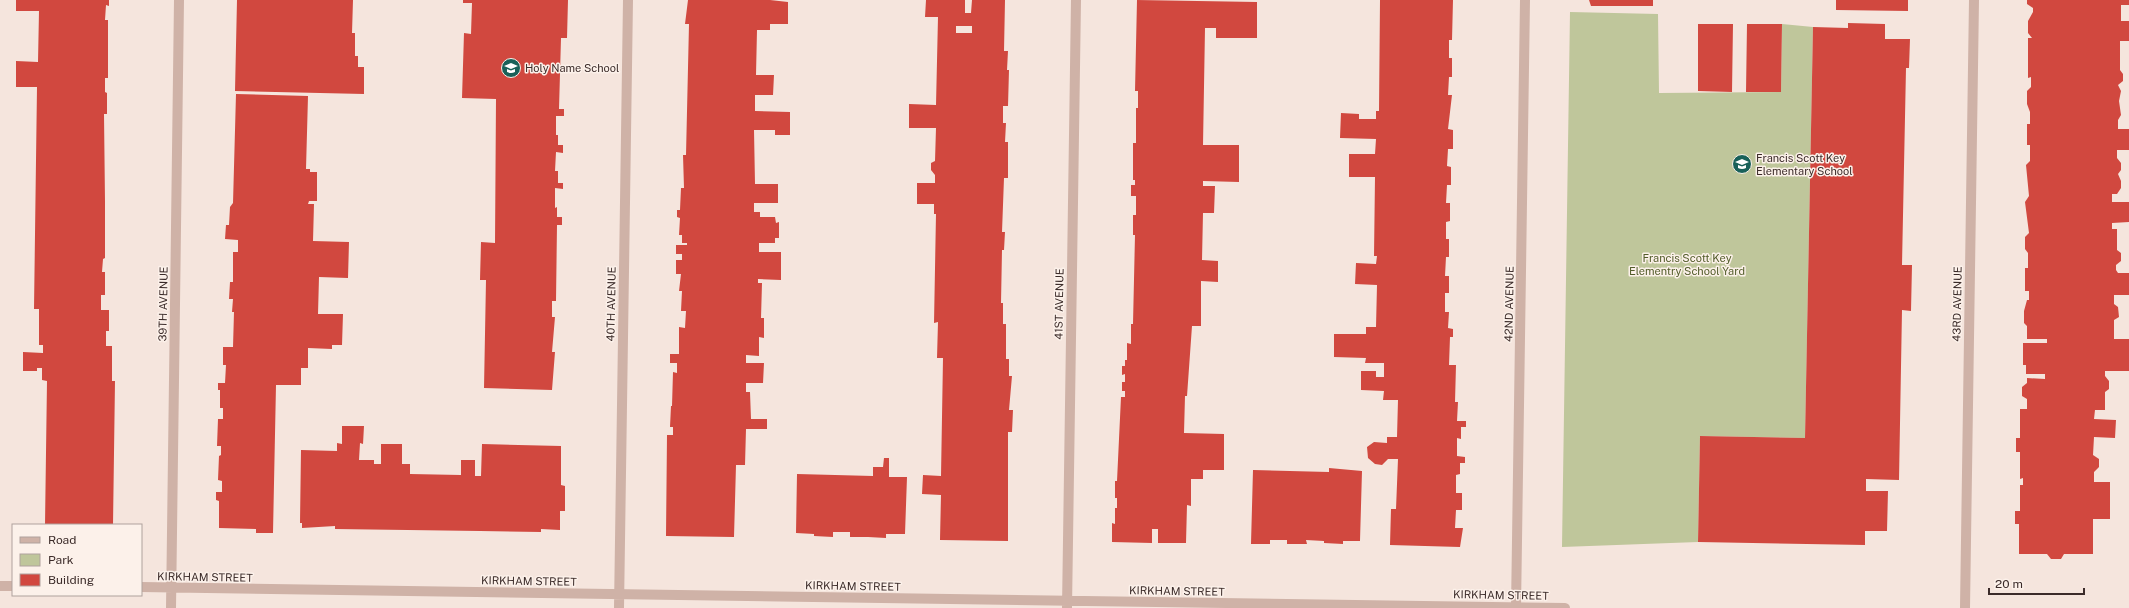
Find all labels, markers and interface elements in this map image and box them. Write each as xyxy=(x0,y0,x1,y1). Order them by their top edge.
school or university icon: Holy Name School xyxy=(500,57,522,79)
place label: Holy Name School xyxy=(525,62,619,74)
place label: Francis Scott Key Elementary School xyxy=(1756,152,1853,177)
school or university icon: Francis Scott Key Elementary School xyxy=(1731,153,1753,175)
park label: Francis Scott Key Elementry School Yard xyxy=(1629,252,1745,277)
street label: 39TH AVENUE xyxy=(156,266,170,342)
street label: 40TH AVENUE xyxy=(604,266,618,342)
street label: 42ND AVENUE xyxy=(1502,266,1516,342)
street label: 43RD AVENUE xyxy=(1950,266,1964,342)
street label: 41ST AVENUE xyxy=(1052,268,1066,340)
legend xyxy=(12,524,142,596)
text: Road xyxy=(48,533,76,547)
text: Park xyxy=(48,553,74,567)
street label: KIRKHAM STREET xyxy=(157,570,253,584)
scale bar xyxy=(1989,570,2084,596)
text: Building xyxy=(48,573,94,587)
street label: KIRKHAM STREET xyxy=(481,574,577,588)
text: 20 m xyxy=(1995,577,2023,591)
street label: KIRKHAM STREET xyxy=(805,579,901,593)
street label: KIRKHAM STREET xyxy=(1129,584,1225,598)
street label: KIRKHAM STREET xyxy=(1453,588,1549,602)

